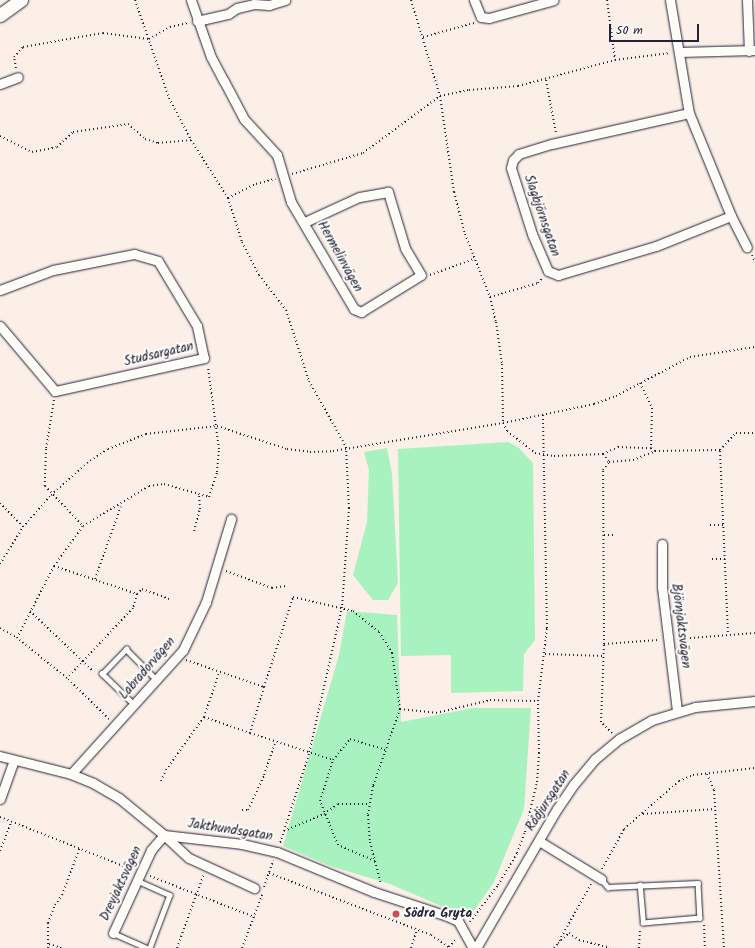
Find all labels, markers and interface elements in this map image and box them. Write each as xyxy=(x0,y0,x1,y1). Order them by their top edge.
scale bar xyxy=(611,16,701,42)
text: 50 m xyxy=(616,21,643,40)
street label: Slagbjörnsgatan xyxy=(520,173,562,259)
street label: Hermelinvägen xyxy=(313,219,365,295)
street label: Studsargatan xyxy=(123,339,195,371)
street label: Björnjaktsvägen xyxy=(667,583,693,669)
street label: Labradorvägen xyxy=(117,635,179,703)
street label: Rådjursgatan xyxy=(523,767,575,835)
street label: Jakthundsgatan xyxy=(186,817,274,845)
street label: Drevjaktsvägen xyxy=(98,844,146,924)
place label: Södra Gryta xyxy=(404,906,472,922)
marker: Södra Gryta xyxy=(391,909,401,919)

